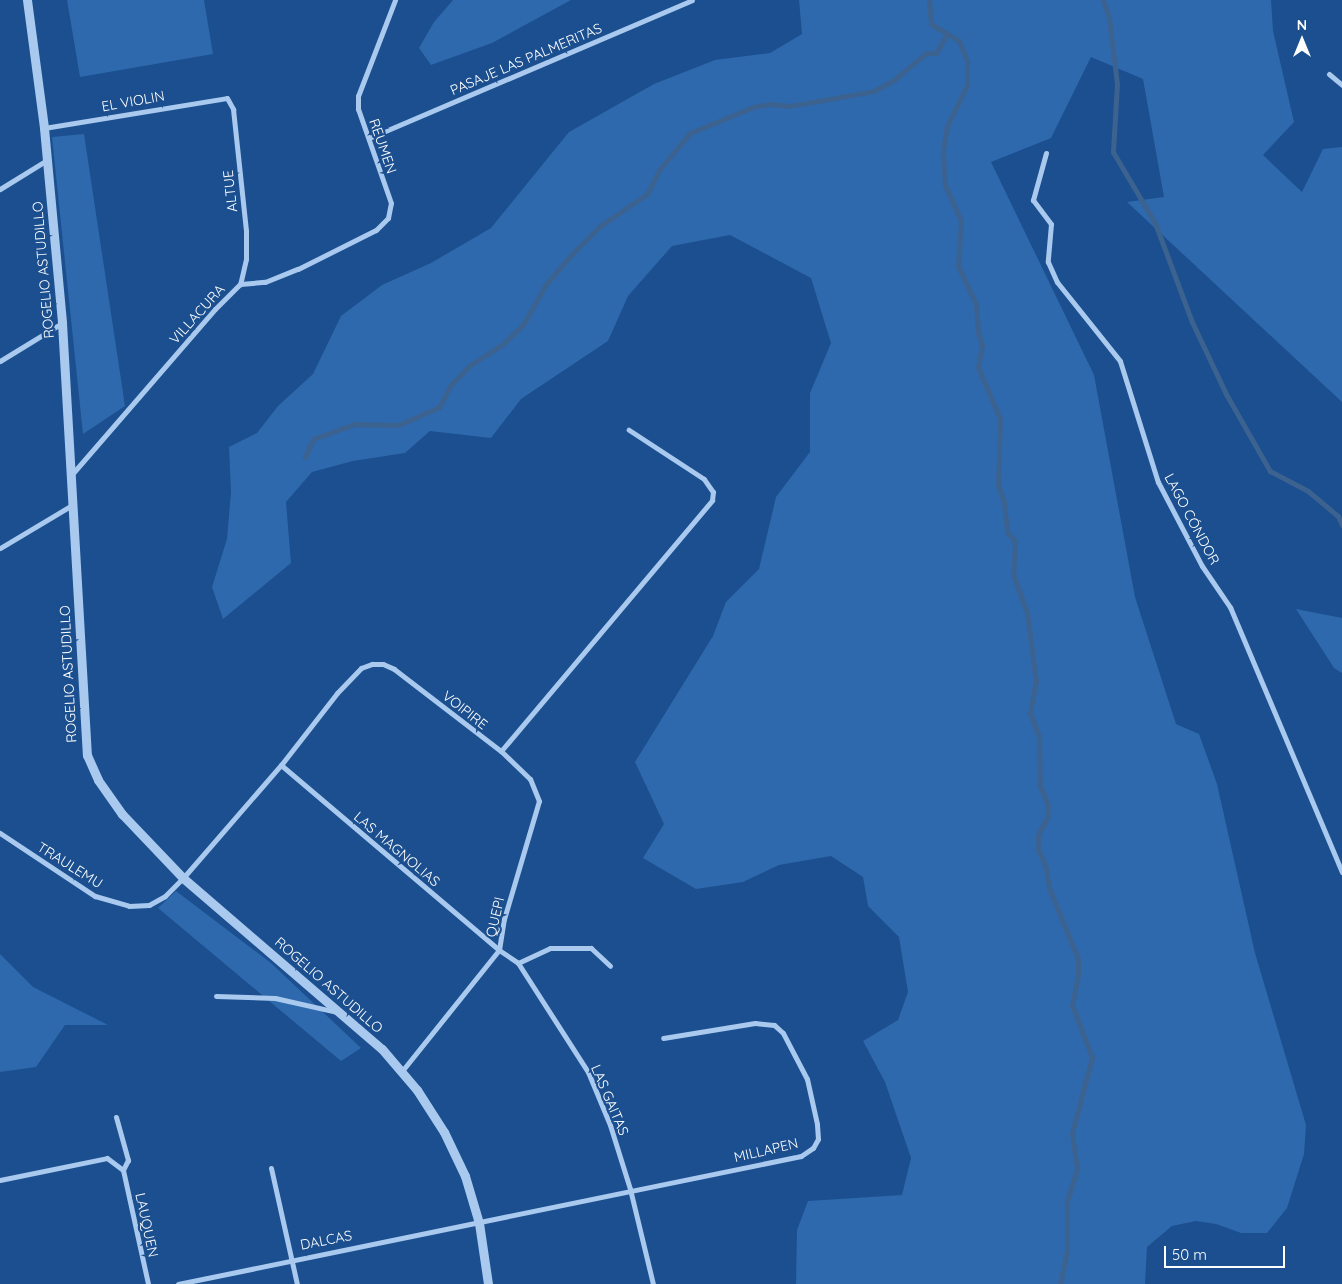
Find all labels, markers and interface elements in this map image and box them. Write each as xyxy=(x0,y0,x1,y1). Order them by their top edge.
north arrow xyxy=(1277,15,1327,65)
text: N xyxy=(1297,16,1307,34)
street label: PASAJE LAS PALMERITAS xyxy=(448,19,604,99)
street label: EL VIOLIN xyxy=(100,87,166,115)
street label: REUMEN xyxy=(366,116,400,176)
street label: ALTUE xyxy=(219,169,241,213)
street label: ROGELIO ASTUDILLO xyxy=(29,201,57,339)
street label: VILLACURA xyxy=(166,281,228,347)
street label: LAGO CÓNDOR xyxy=(1161,470,1223,568)
street label: ROGELIO ASTUDILLO xyxy=(56,605,80,743)
street label: VOIPIRE xyxy=(439,687,491,733)
street label: LAS MAGNOLIAS xyxy=(351,808,443,890)
street label: TRAULEMU xyxy=(34,838,106,892)
street label: QUEPI xyxy=(482,895,508,939)
street label: ROGELIO ASTUDILLO xyxy=(272,934,386,1036)
street label: LAS GAITAS xyxy=(588,1062,632,1138)
street label: MILLAPEN xyxy=(732,1134,800,1166)
street label: LAUQUEN xyxy=(132,1191,162,1259)
street label: DALCAS xyxy=(299,1227,353,1253)
scale bar xyxy=(1167,1236,1288,1268)
text: 50 m xyxy=(1172,1245,1207,1264)

